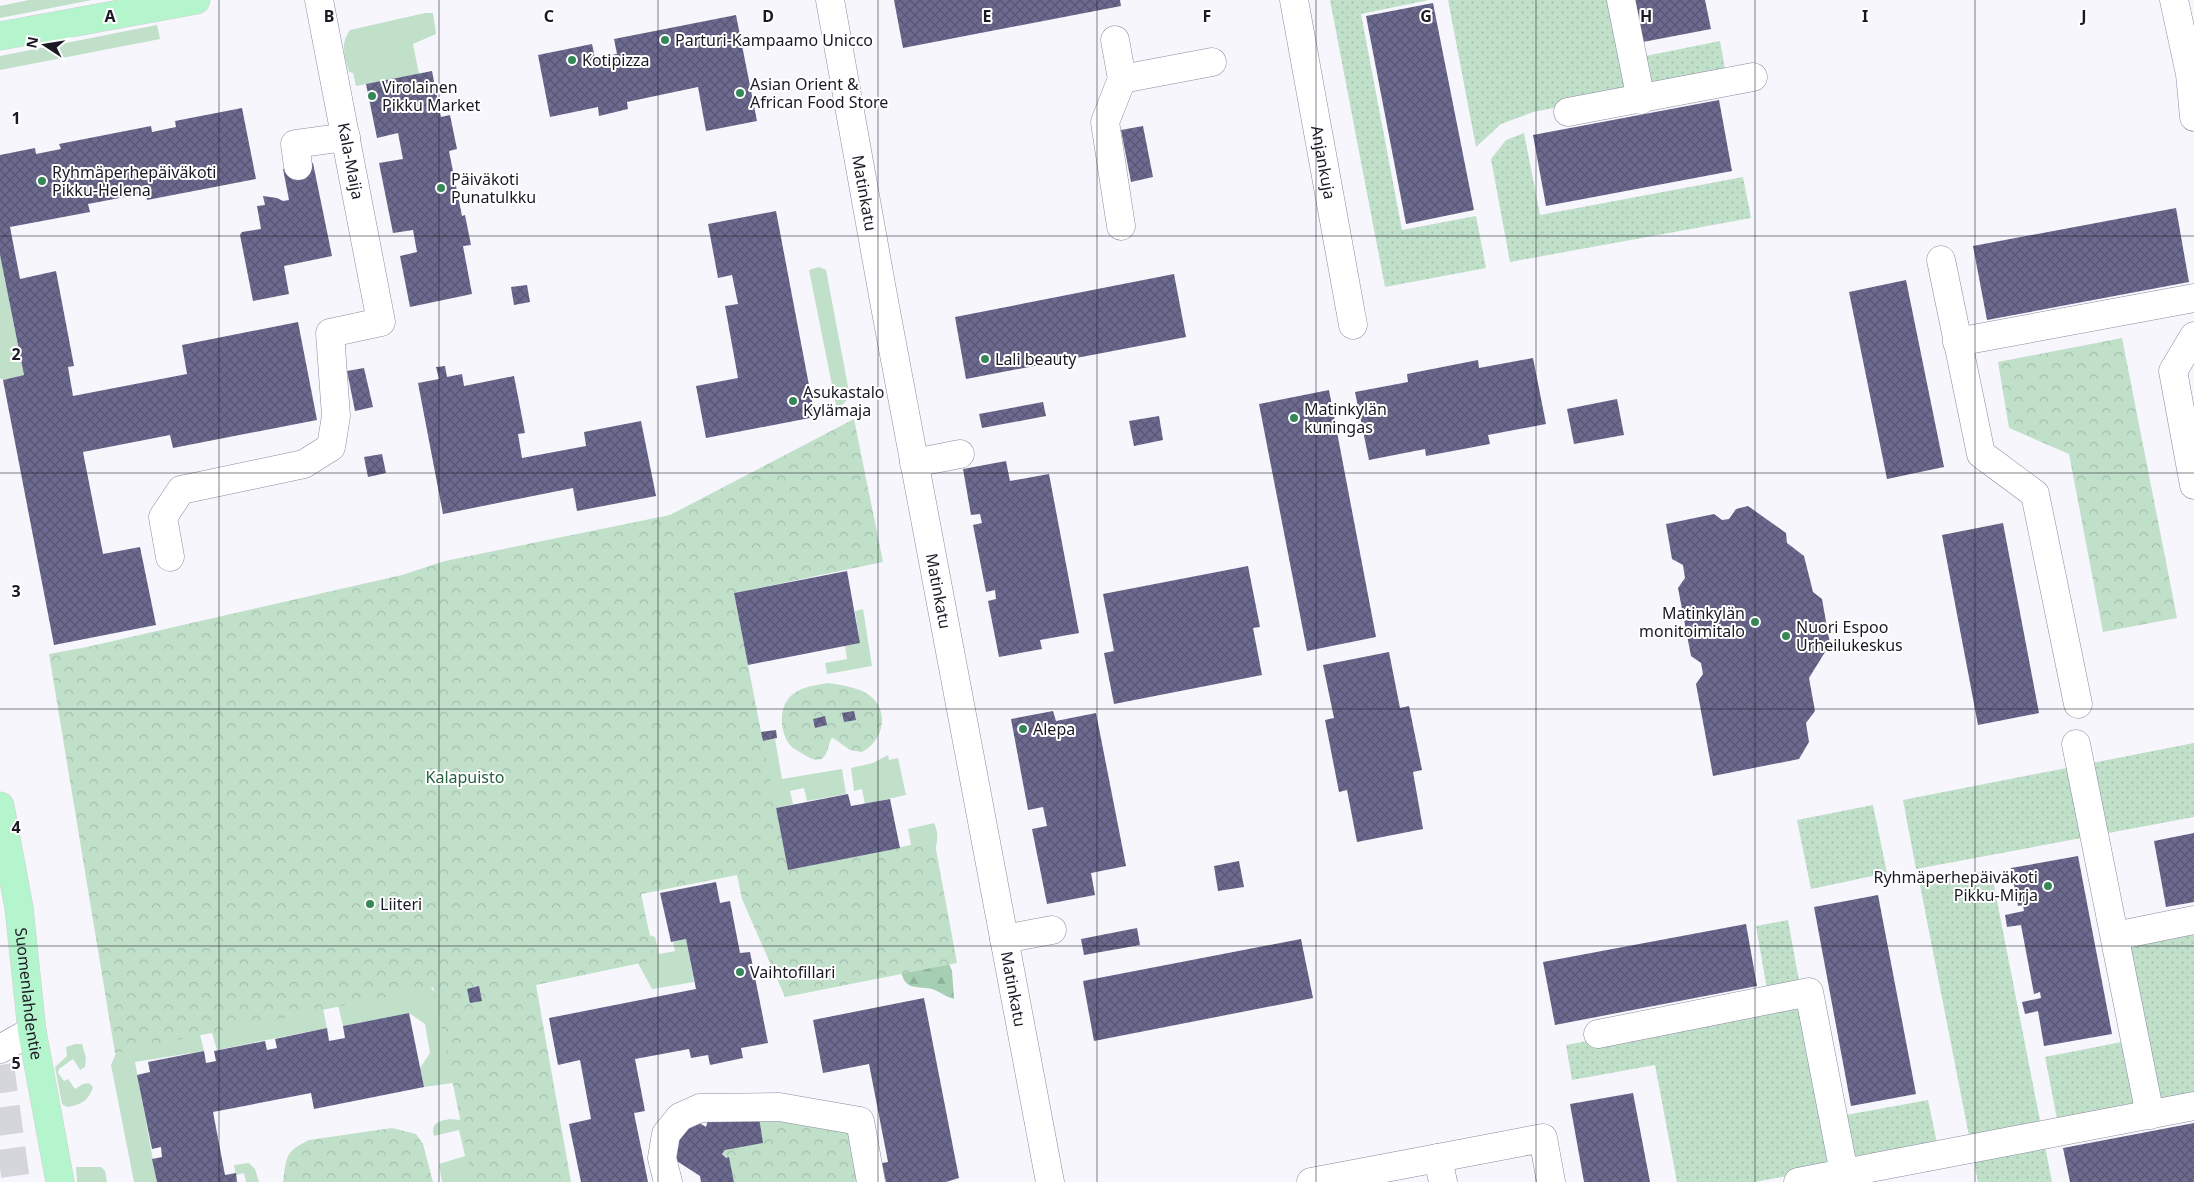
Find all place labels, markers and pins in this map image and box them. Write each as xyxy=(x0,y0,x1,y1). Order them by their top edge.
place label: Parturi-Kampaamo Unicco xyxy=(675,29,873,51)
marker: Parturi-Kampaamo Unicco xyxy=(659,34,671,46)
place label: Kotipizza xyxy=(582,49,649,71)
marker: Kotipizza xyxy=(566,54,578,66)
place label: Asian Orient & African Food Store xyxy=(750,73,888,113)
place label: Virolainen Pikku Market xyxy=(382,76,481,116)
marker: Asian Orient & African Food Store xyxy=(734,87,746,99)
marker: Virolainen Pikku Market xyxy=(366,90,378,102)
place label: Ryhmäperhepäiväkoti Pikku-Helena xyxy=(52,161,217,201)
place label: Päiväkoti Punatulkku xyxy=(451,168,536,208)
marker: Ryhmäperhepäiväkoti Pikku-Helena xyxy=(36,175,48,187)
marker: Päiväkoti Punatulkku xyxy=(435,182,447,194)
place label: Lali beauty xyxy=(995,348,1077,370)
marker: Lali beauty xyxy=(979,353,991,365)
place label: Asukastalo Kylämaja xyxy=(803,381,885,421)
marker: Asukastalo Kylämaja xyxy=(787,395,799,407)
place label: Matinkylän kuningas xyxy=(1304,398,1387,438)
marker: Matinkylän kuningas xyxy=(1288,412,1300,424)
place label: Matinkylän monitoimitalo xyxy=(1639,602,1745,642)
marker: Matinkylän monitoimitalo xyxy=(1749,616,1761,628)
place label: Nuori Espoo Urheilukeskus xyxy=(1796,616,1903,656)
marker: Nuori Espoo Urheilukeskus xyxy=(1780,630,1792,642)
place label: Alepa xyxy=(1033,718,1075,740)
marker: Alepa xyxy=(1017,723,1029,735)
place label: Ryhmäperhepäiväkoti Pikku-Mirja xyxy=(1874,866,2038,906)
marker: Ryhmäperhepäiväkoti Pikku-Mirja xyxy=(2042,880,2054,892)
place label: Liiteri xyxy=(380,893,422,915)
marker: Liiteri xyxy=(364,898,376,910)
place label: Vaihtofillari xyxy=(750,961,835,983)
marker: Vaihtofillari xyxy=(734,966,746,978)

